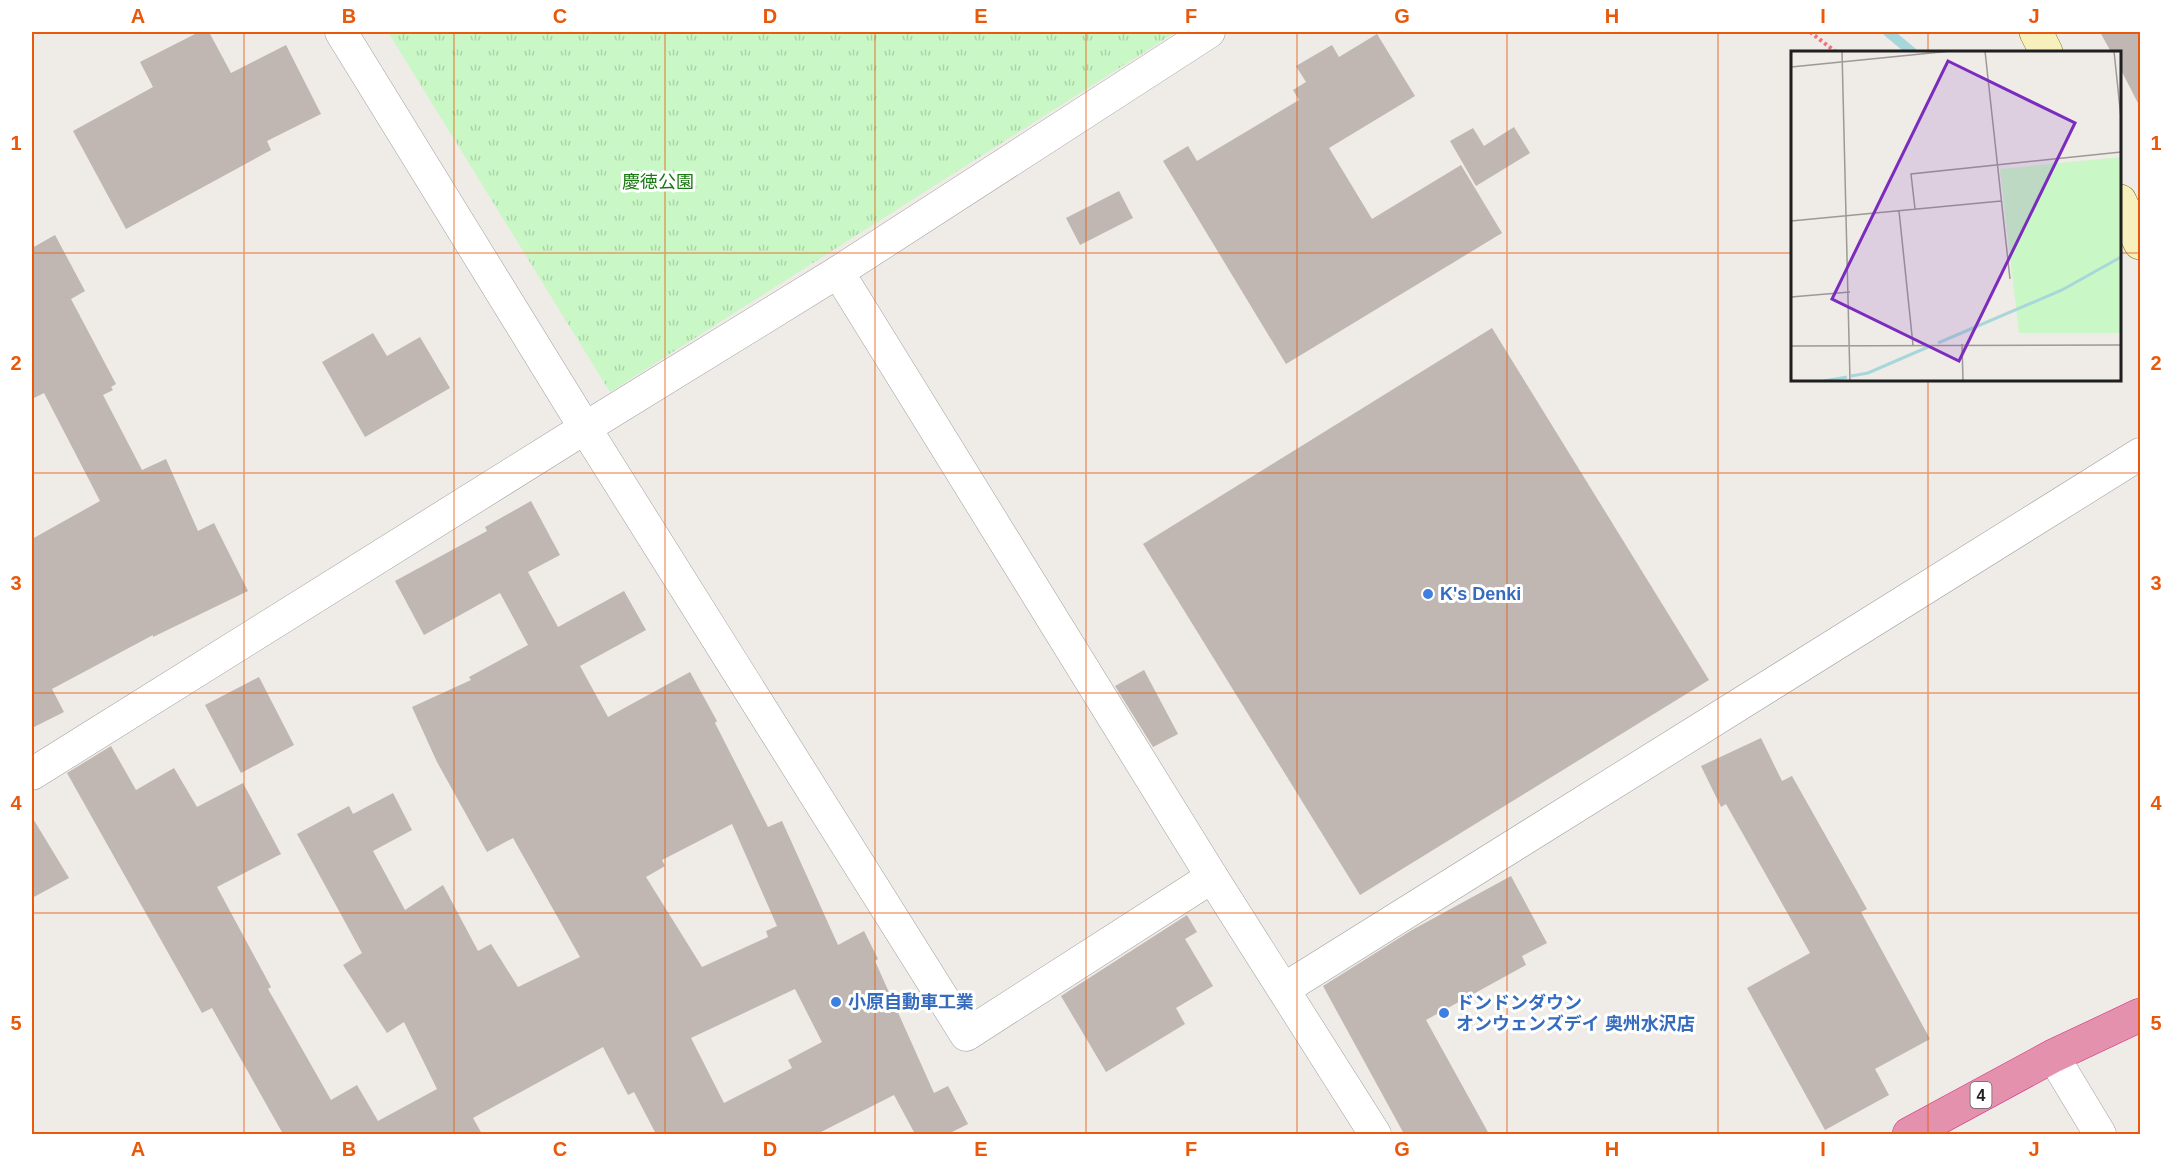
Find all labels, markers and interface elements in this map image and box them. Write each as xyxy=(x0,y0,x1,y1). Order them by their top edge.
text: A xyxy=(131,5,145,27)
text: B xyxy=(342,5,356,27)
text: C xyxy=(553,5,567,27)
text: D xyxy=(763,5,777,27)
text: E xyxy=(974,5,988,27)
text: F xyxy=(1185,5,1197,27)
text: G xyxy=(1394,5,1410,27)
text: H xyxy=(1605,5,1619,27)
text: I xyxy=(1820,5,1826,27)
text: J xyxy=(2028,5,2040,27)
inset map xyxy=(1791,51,2121,381)
text: 1 xyxy=(10,132,22,154)
text: 1 xyxy=(2150,132,2162,154)
park label: 慶徳公園 xyxy=(622,172,694,192)
text: 2 xyxy=(10,352,22,374)
text: 2 xyxy=(2150,352,2162,374)
text: 3 xyxy=(10,572,22,594)
text: 3 xyxy=(2150,572,2162,594)
place label: K's Denki xyxy=(1440,584,1521,604)
marker: K's Denki xyxy=(1421,587,1435,601)
text: 4 xyxy=(10,792,22,814)
text: 4 xyxy=(2150,792,2162,814)
place label: 小原自動車工業 xyxy=(848,992,974,1012)
place label: ドンドンダウン オンウェンズデイ 奥州水沢店 xyxy=(1456,993,1695,1034)
marker: 小原自動車工業 xyxy=(829,995,843,1009)
marker: ドンドンダウン オンウェンズデイ 奥州水沢店 xyxy=(1437,1006,1451,1020)
text: 5 xyxy=(10,1012,22,1034)
text: 5 xyxy=(2150,1012,2162,1034)
road number: 4 xyxy=(1970,1082,1992,1108)
text: A xyxy=(131,1138,145,1160)
text: B xyxy=(342,1138,356,1160)
text: C xyxy=(553,1138,567,1160)
text: D xyxy=(763,1138,777,1160)
text: E xyxy=(974,1138,988,1160)
text: F xyxy=(1185,1138,1197,1160)
text: G xyxy=(1394,1138,1410,1160)
text: H xyxy=(1605,1138,1619,1160)
text: I xyxy=(1820,1138,1826,1160)
text: J xyxy=(2028,1138,2040,1160)

